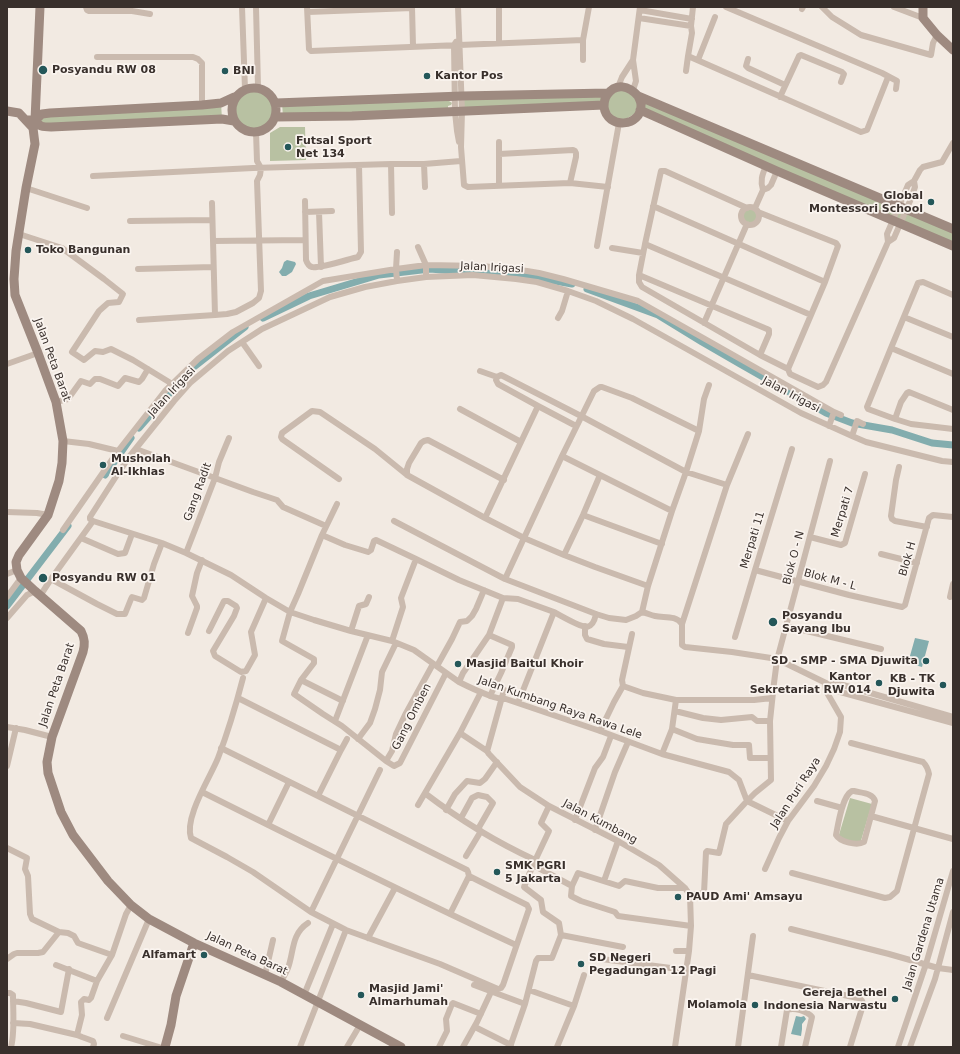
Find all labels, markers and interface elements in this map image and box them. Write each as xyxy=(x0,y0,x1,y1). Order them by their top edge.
place label: Posyandu RW 08 xyxy=(52,63,156,77)
marker: Posyandu RW 08 xyxy=(37,64,49,76)
place label: BNI xyxy=(233,64,255,78)
marker: BNI xyxy=(220,66,230,76)
place label: Kantor Pos xyxy=(435,69,503,83)
marker: Kantor Pos xyxy=(422,71,432,81)
place label: Futsal Sport Net 134 xyxy=(296,134,372,160)
marker: Futsal Sport Net 134 xyxy=(283,142,293,152)
place label: Global Montessori School xyxy=(809,189,923,215)
marker: Global Montessori School xyxy=(926,197,936,207)
place label: Toko Bangunan xyxy=(36,243,130,257)
marker: Toko Bangunan xyxy=(23,245,33,255)
street label: Jalan Irigasi xyxy=(460,260,524,276)
street label: Jalan Peta Barat xyxy=(31,317,73,403)
street label: Jalan Irigasi xyxy=(145,364,199,420)
street label: Jalan Irigasi xyxy=(760,374,822,416)
place label: Musholah Al-Ikhlas xyxy=(111,452,171,478)
marker: Musholah Al-Ikhlas xyxy=(98,460,108,470)
street label: Gang Radit xyxy=(181,461,215,523)
street label: Merpati 7 xyxy=(829,485,857,539)
street label: Merpati 11 xyxy=(738,510,768,570)
street label: Blok O - N xyxy=(781,530,807,586)
street label: Blok H xyxy=(897,540,919,578)
street label: Blok M - L xyxy=(802,567,858,593)
place label: Posyandu RW 01 xyxy=(52,571,156,585)
marker: Posyandu RW 01 xyxy=(37,572,49,584)
place label: Posyandu Sayang Ibu xyxy=(782,609,851,635)
marker: Posyandu Sayang Ibu xyxy=(767,616,779,628)
street label: Jalan Peta Barat xyxy=(36,641,78,729)
place label: SD - SMP - SMA Djuwita xyxy=(771,654,918,668)
marker: SD - SMP - SMA Djuwita xyxy=(921,656,931,666)
place label: Masjid Baitul Khoir xyxy=(466,657,584,671)
marker: Masjid Baitul Khoir xyxy=(453,659,463,669)
place label: Kantor Sekretariat RW 014 xyxy=(750,670,871,696)
place label: KB - TK Djuwita xyxy=(888,672,935,698)
street label: Jalan Kumbang Raya Rawa Lele xyxy=(476,674,644,742)
marker: Kantor Sekretariat RW 014 xyxy=(874,678,884,688)
marker: KB - TK Djuwita xyxy=(938,680,948,690)
street label: Gang Omben xyxy=(390,682,434,752)
street label: Jalan Puri Raya xyxy=(768,755,824,831)
street label: Jalan Kumbang xyxy=(561,797,639,847)
place label: SMK PGRI 5 Jakarta xyxy=(505,859,566,885)
marker: SMK PGRI 5 Jakarta xyxy=(492,867,502,877)
street label: Jalan Gardena Utama xyxy=(901,876,947,992)
place label: PAUD Ami' Amsayu xyxy=(686,890,803,904)
marker: PAUD Ami' Amsayu xyxy=(673,892,683,902)
street label: Jalan Peta Barat xyxy=(204,929,290,979)
place label: Alfamart xyxy=(142,948,196,962)
marker: Alfamart xyxy=(199,950,209,960)
place label: SD Negeri Pegadungan 12 Pagi xyxy=(589,951,716,977)
marker: SD Negeri Pegadungan 12 Pagi xyxy=(576,959,586,969)
place label: Masjid Jami' Almarhumah xyxy=(369,982,448,1008)
place label: Gereja Bethel Indonesia Narwastu xyxy=(764,986,887,1012)
marker: Masjid Jami' Almarhumah xyxy=(356,990,366,1000)
marker: Gereja Bethel Indonesia Narwastu xyxy=(890,994,900,1004)
place label: Molamola xyxy=(687,998,747,1012)
marker: Molamola xyxy=(750,1000,760,1010)

